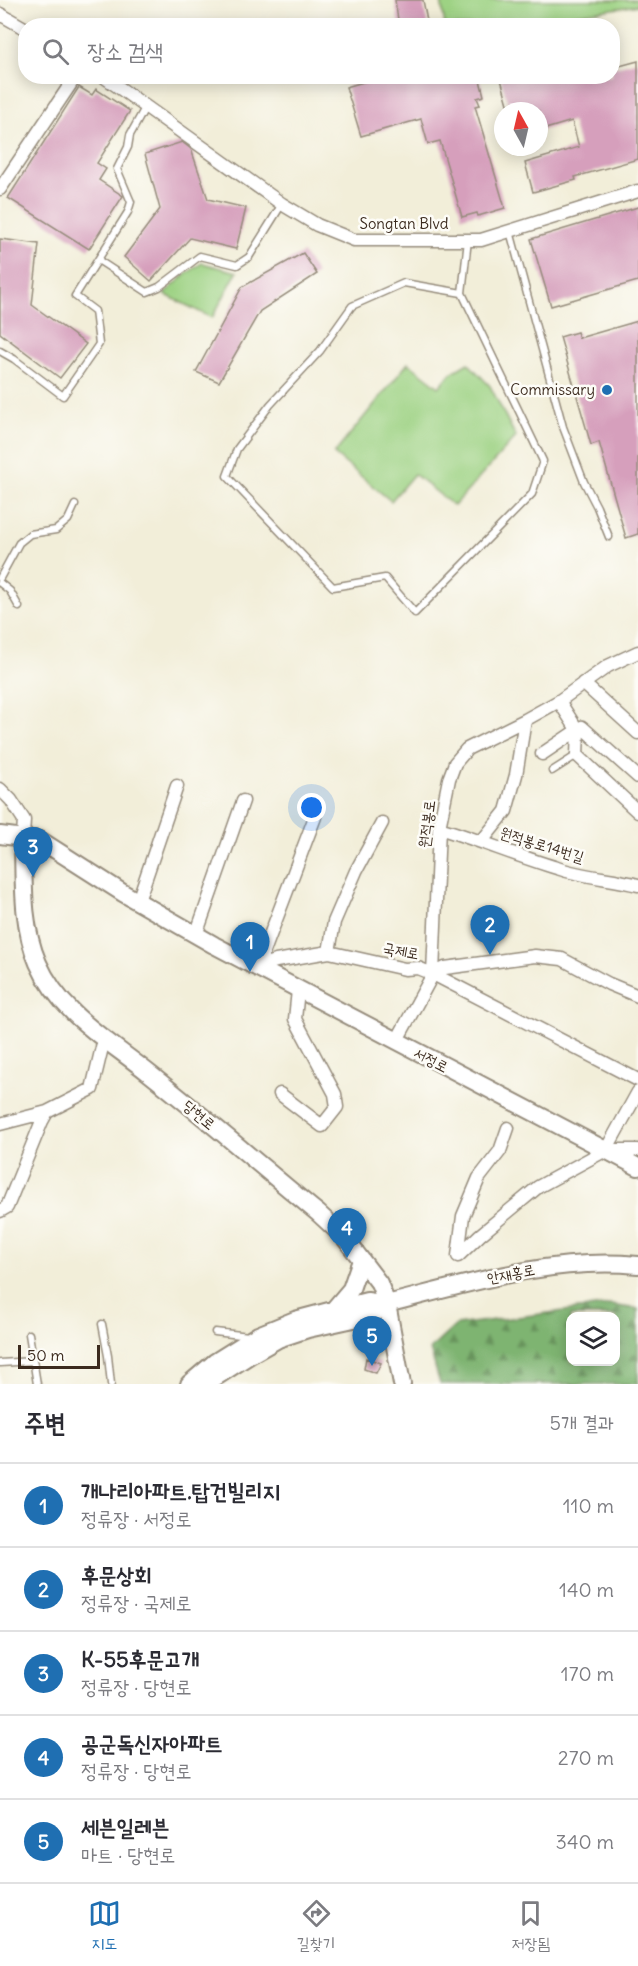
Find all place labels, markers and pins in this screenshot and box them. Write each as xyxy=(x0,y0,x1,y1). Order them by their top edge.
place label: Commissary xyxy=(510,380,595,399)
marker: Commissary xyxy=(600,383,614,397)
pin: 3 xyxy=(14,828,52,877)
pin: 2 xyxy=(470,906,510,955)
pin: 1 xyxy=(230,922,270,972)
pin: 4 xyxy=(328,1208,366,1258)
pin: 5 xyxy=(352,1316,392,1366)

